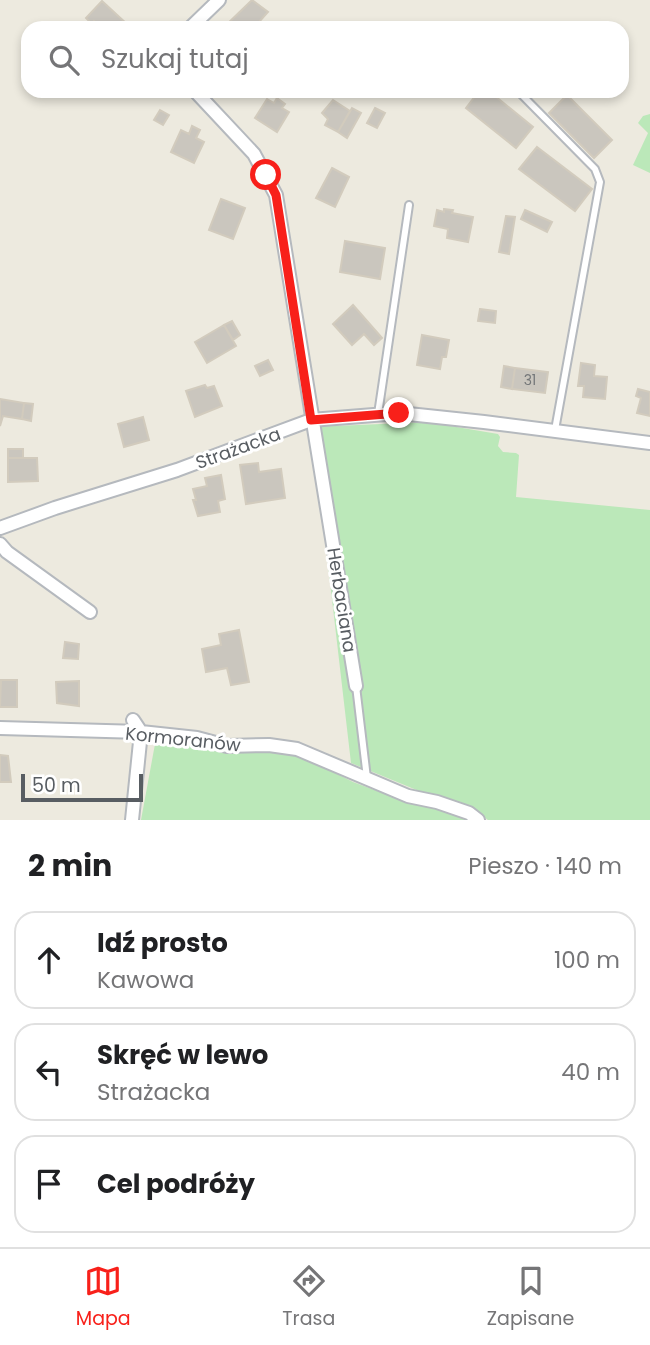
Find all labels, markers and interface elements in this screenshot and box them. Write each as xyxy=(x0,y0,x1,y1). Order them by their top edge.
search box xyxy=(21,21,629,98)
icon: search xyxy=(45,41,83,79)
text: Szukaj tutaj xyxy=(101,41,249,77)
route start xyxy=(250,159,281,190)
house number: 31 xyxy=(524,370,536,390)
route end xyxy=(383,397,414,428)
street label: Strażacka xyxy=(192,421,284,475)
street label: Herbaciana xyxy=(321,546,363,654)
street label: Kormoranów xyxy=(124,721,242,758)
scale bar xyxy=(21,771,144,803)
text: 50 m xyxy=(32,772,81,799)
text: 2 min xyxy=(28,844,112,887)
text: Pieszo · 140 m xyxy=(468,850,622,882)
text: Idź prosto xyxy=(97,925,228,961)
icon: ahead xyxy=(30,941,68,979)
text: 100 m xyxy=(554,944,620,976)
text: Kawowa xyxy=(97,964,194,996)
text: Skręć w lewo xyxy=(97,1037,268,1073)
icon: left xyxy=(30,1053,68,1091)
text: 40 m xyxy=(561,1056,620,1088)
text: Strażacka xyxy=(97,1076,210,1108)
icon: arrive xyxy=(30,1165,68,1203)
text: Cel podróży xyxy=(97,1166,255,1202)
tab: Mapa xyxy=(76,1262,131,1333)
tab: Trasa xyxy=(282,1262,335,1333)
tab: Zapisane xyxy=(487,1262,574,1333)

